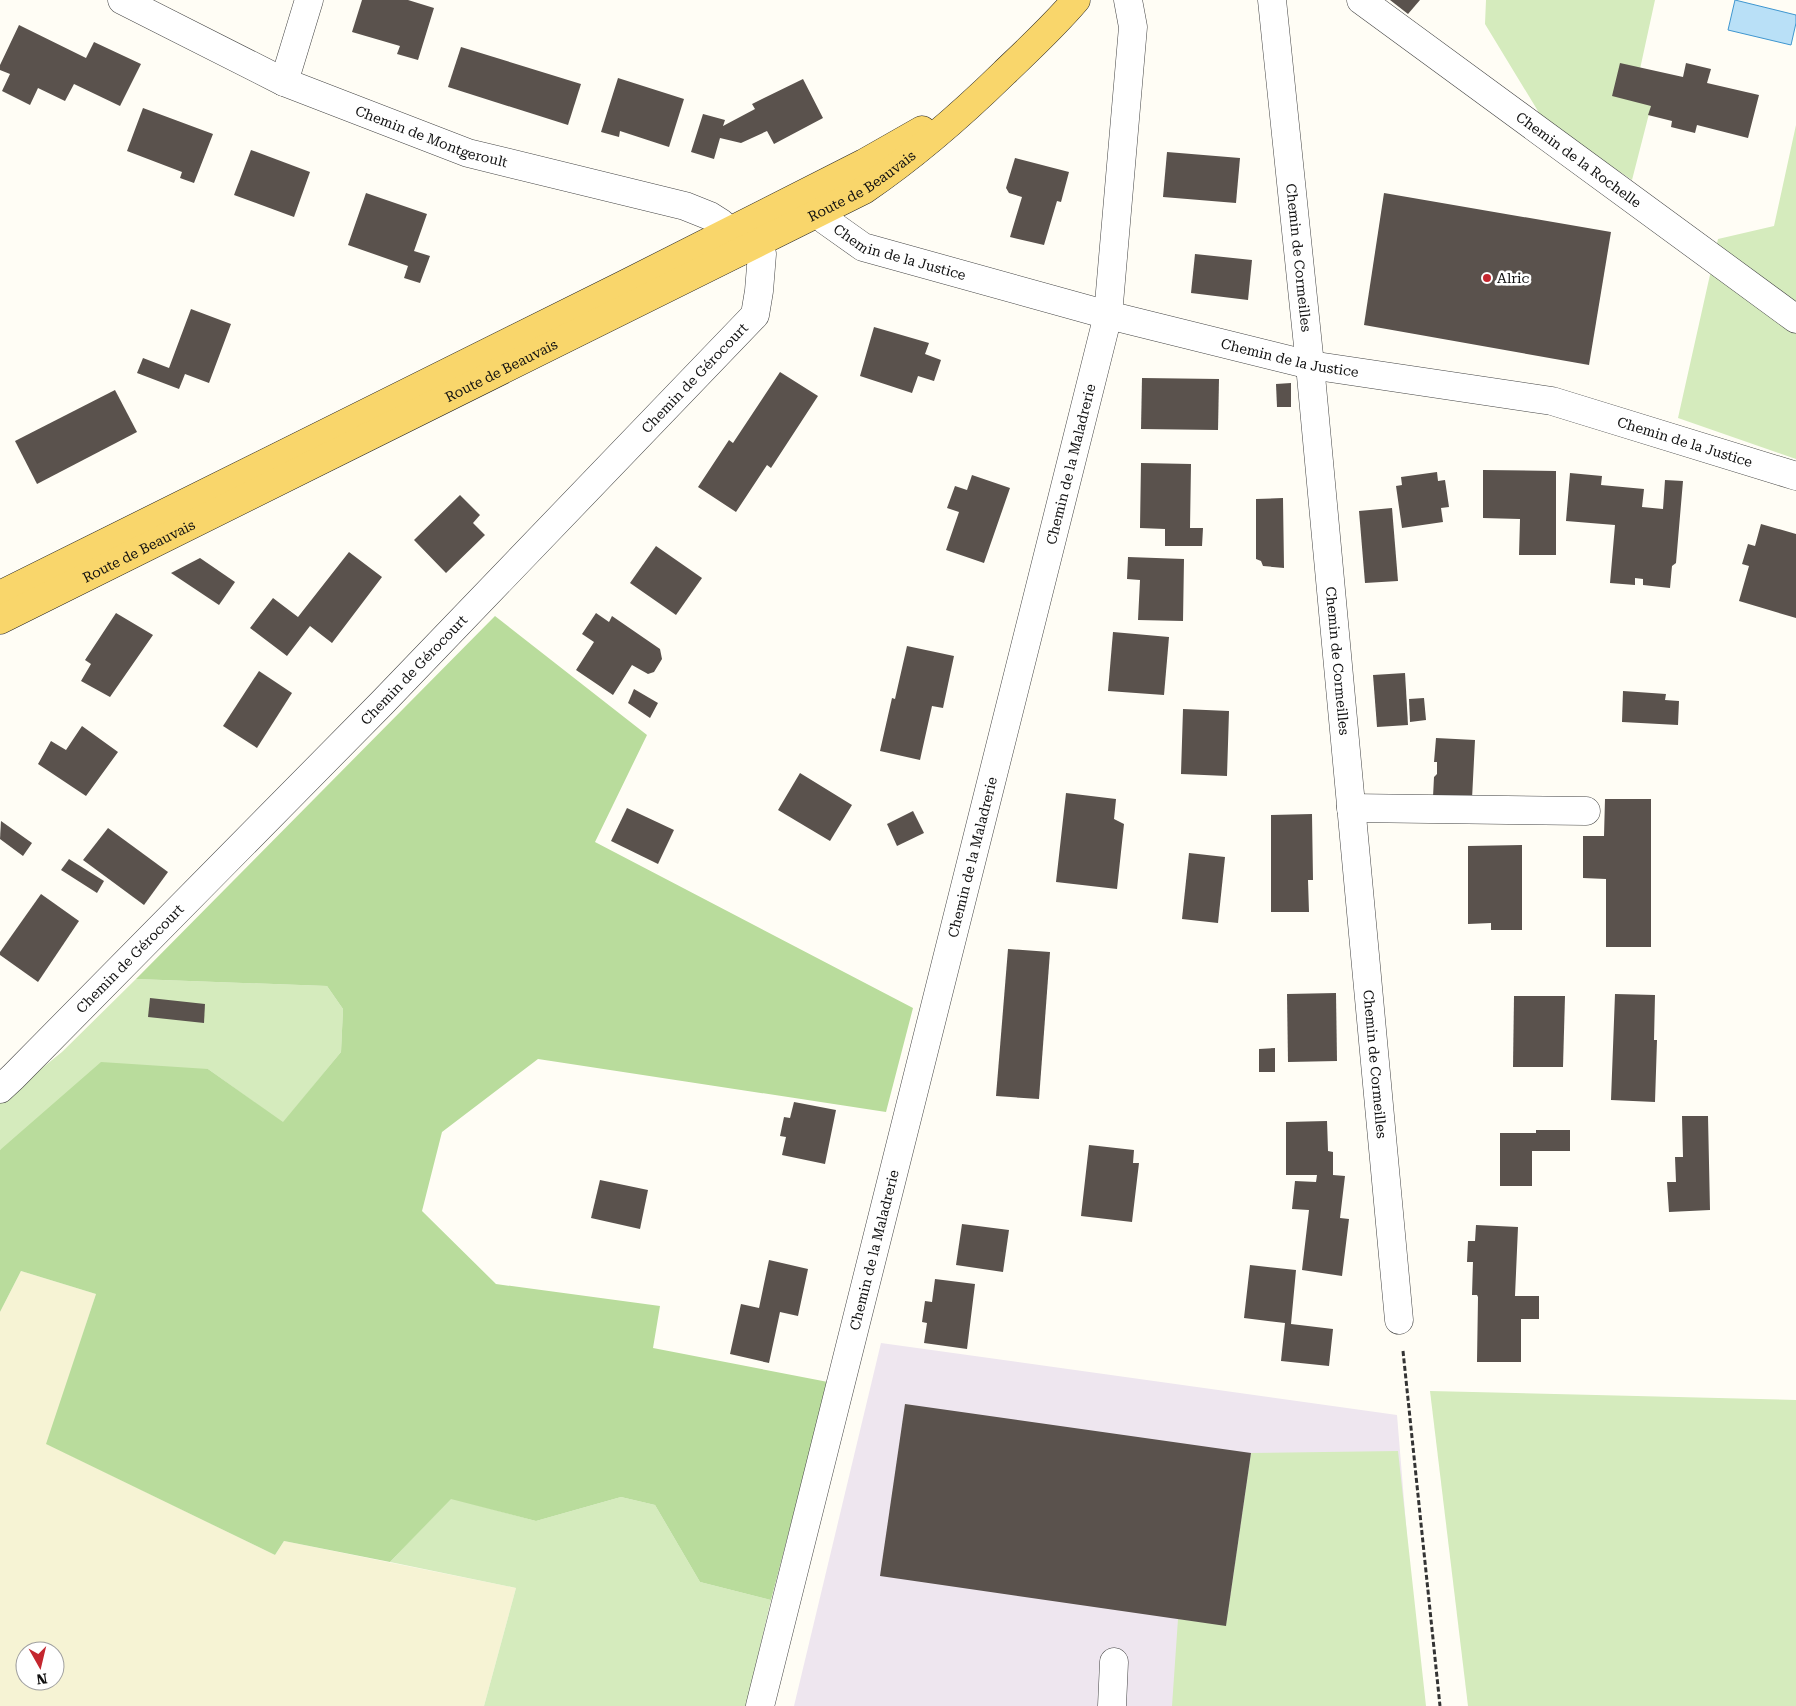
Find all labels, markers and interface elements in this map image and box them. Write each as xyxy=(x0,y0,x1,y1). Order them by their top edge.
street label: Chemin de Montgeroult xyxy=(353,102,509,170)
street label: Chemin de la Rochelle xyxy=(1513,109,1645,211)
street label: Route de Beauvais xyxy=(805,147,919,225)
street label: Chemin de Cormeilles xyxy=(1283,183,1315,333)
street label: Chemin de la Justice xyxy=(830,221,968,283)
place label: Alric xyxy=(1497,270,1530,286)
marker: Alric xyxy=(1481,272,1493,284)
street label: Chemin de Gérocourt xyxy=(638,320,751,436)
street label: Chemin de la Justice xyxy=(1219,335,1360,380)
street label: Route de Beauvais xyxy=(443,336,560,405)
street label: Chemin de la Maladrerie xyxy=(1043,382,1099,546)
street label: Chemin de la Justice xyxy=(1615,414,1755,470)
street label: Route de Beauvais xyxy=(80,516,198,586)
street label: Chemin de Cormeilles xyxy=(1323,586,1352,736)
street label: Chemin de Gérocourt xyxy=(357,612,470,728)
street label: Chemin de la Maladrerie xyxy=(945,775,1000,939)
street label: Chemin de Gérocourt xyxy=(73,901,187,1016)
street label: Chemin de Cormeilles xyxy=(1360,989,1390,1139)
street label: Chemin de la Maladrerie xyxy=(846,1168,902,1332)
north arrow xyxy=(15,1641,65,1691)
text: N xyxy=(35,1670,48,1688)

